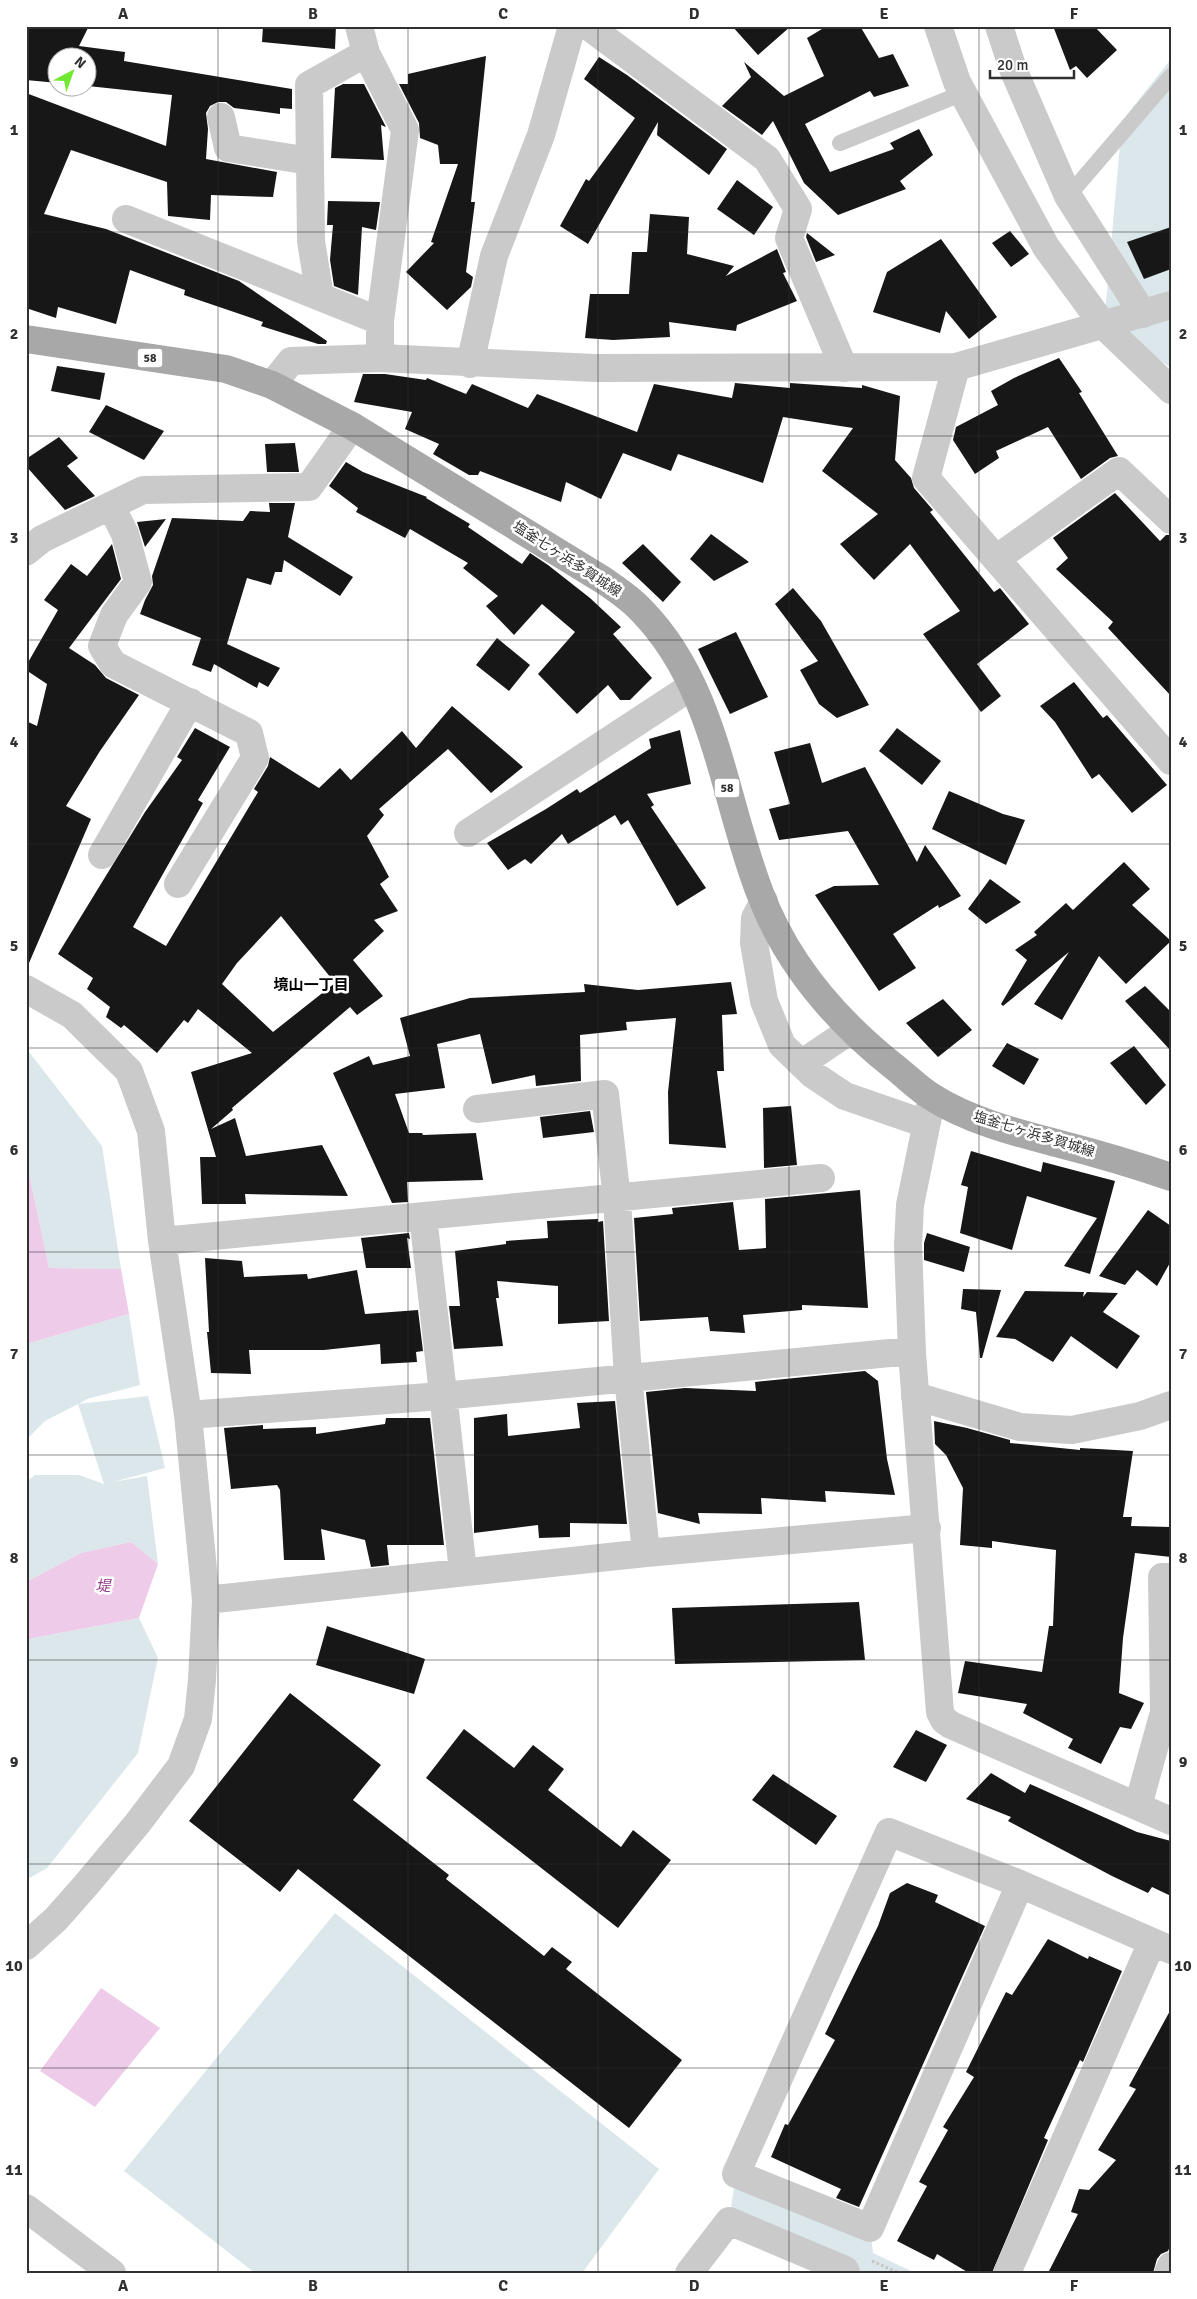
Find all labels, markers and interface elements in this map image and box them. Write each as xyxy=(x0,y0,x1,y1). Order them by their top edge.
text: A xyxy=(118,4,129,24)
text: B xyxy=(308,4,318,24)
text: C xyxy=(498,4,508,24)
text: D xyxy=(689,4,700,24)
text: E xyxy=(879,4,889,24)
text: F xyxy=(1070,4,1079,24)
north arrow xyxy=(48,48,98,98)
scale bar xyxy=(990,48,1073,80)
text: N xyxy=(71,53,89,72)
text: 20 m xyxy=(997,56,1028,74)
text: 1 xyxy=(10,120,19,140)
text: 1 xyxy=(1179,120,1188,140)
text: 2 xyxy=(10,324,18,344)
text: 2 xyxy=(1179,324,1187,344)
road number: 58 xyxy=(138,348,162,368)
street label: 塩釜七ヶ浜多賀城線 xyxy=(510,518,624,600)
text: 3 xyxy=(10,528,18,548)
text: 3 xyxy=(1179,528,1187,548)
text: 4 xyxy=(10,732,19,752)
text: 4 xyxy=(1179,732,1188,752)
road number: 58 xyxy=(714,778,740,798)
text: 5 xyxy=(10,936,18,956)
text: 5 xyxy=(1179,936,1187,956)
district label: 境山一丁目 xyxy=(273,976,349,994)
street label: 塩釜七ヶ浜多賀城線 xyxy=(971,1107,1097,1161)
text: 6 xyxy=(10,1140,19,1160)
text: 6 xyxy=(1179,1140,1188,1160)
text: 7 xyxy=(10,1344,19,1364)
text: 7 xyxy=(1179,1344,1188,1364)
text: 8 xyxy=(10,1548,19,1568)
text: 8 xyxy=(1179,1548,1188,1568)
water label: 堤 xyxy=(95,1577,112,1595)
text: 9 xyxy=(10,1752,19,1772)
text: 9 xyxy=(1179,1752,1188,1772)
text: 10 xyxy=(5,1956,23,1976)
text: 10 xyxy=(1174,1956,1192,1976)
text: 11 xyxy=(5,2160,23,2180)
text: 11 xyxy=(1174,2160,1192,2180)
text: A xyxy=(118,2276,129,2296)
text: B xyxy=(308,2276,318,2296)
text: C xyxy=(498,2276,508,2296)
text: D xyxy=(689,2276,700,2296)
text: E xyxy=(879,2276,889,2296)
text: F xyxy=(1070,2276,1079,2296)

